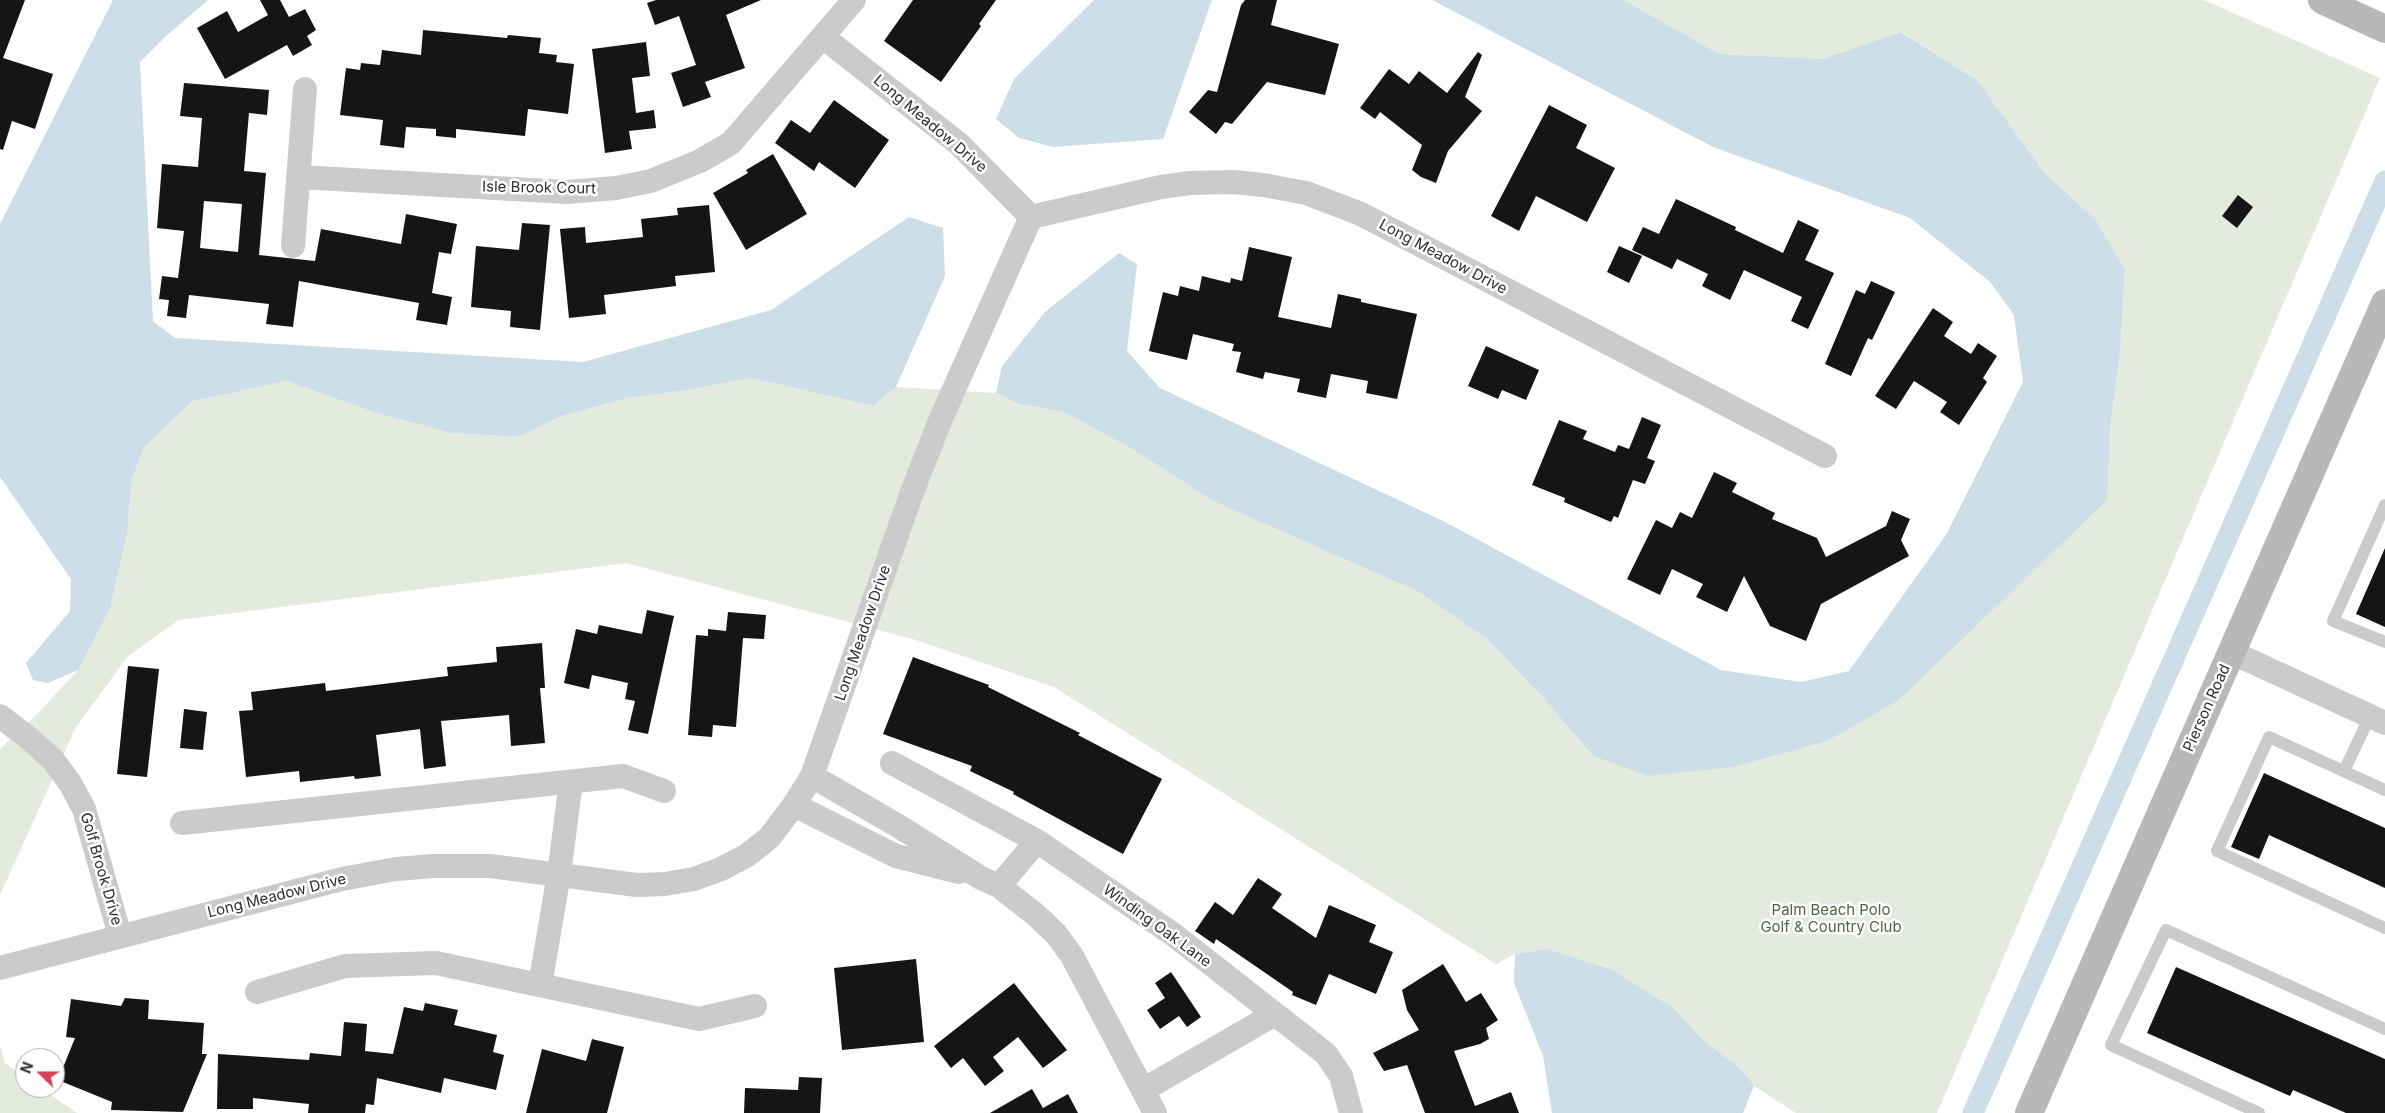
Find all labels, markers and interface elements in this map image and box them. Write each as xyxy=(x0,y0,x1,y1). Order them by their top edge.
street label: Long Meadow Drive xyxy=(870,71,990,177)
street label: Isle Brook Court xyxy=(482,178,596,198)
street label: Long Meadow Drive xyxy=(1376,216,1510,298)
street label: Long Meadow Drive xyxy=(831,563,895,703)
street label: Pierson Road xyxy=(2180,662,2234,754)
street label: Golf Brook Drive xyxy=(76,811,126,927)
street label: Long Meadow Drive xyxy=(206,870,348,922)
street label: Winding Oak Lane xyxy=(1099,881,1215,971)
park label: Palm Beach Polo Golf & Country Club xyxy=(1760,901,1902,936)
north arrow xyxy=(15,1048,65,1098)
text: N xyxy=(17,1059,36,1076)

